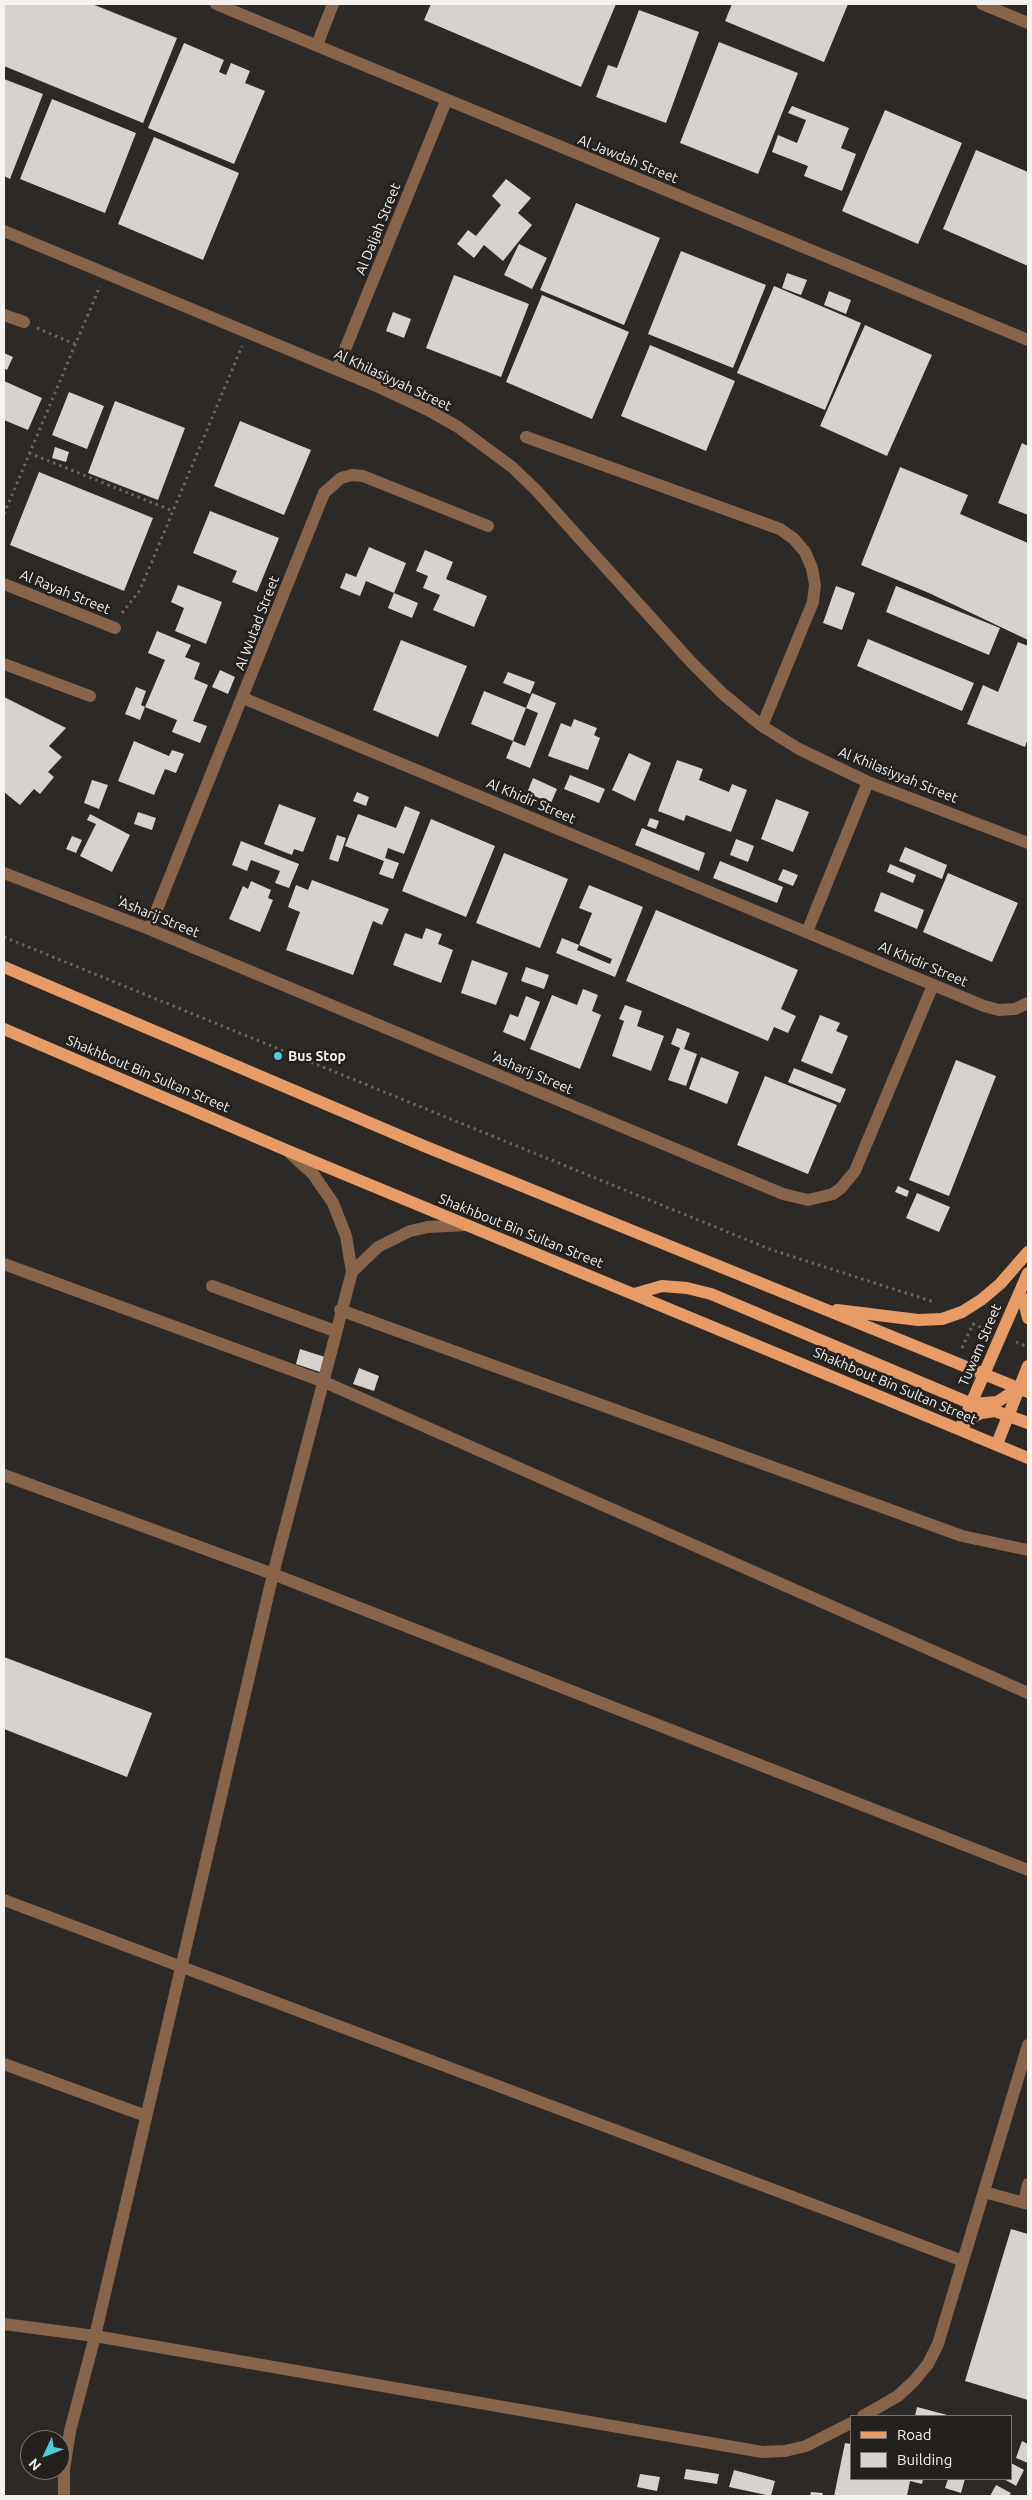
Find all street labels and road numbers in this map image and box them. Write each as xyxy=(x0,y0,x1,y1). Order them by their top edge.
street label: Al Jawdah Street xyxy=(575,131,681,187)
street label: Al Daljah Street xyxy=(352,181,404,277)
street label: Al Khilasiyyah Street xyxy=(332,345,454,415)
street label: Al Rayah Street xyxy=(17,566,113,618)
street label: Al Wutad Street xyxy=(231,573,283,673)
street label: Al Khilasiyyah Street xyxy=(836,743,960,807)
street label: Al Khidir Street xyxy=(484,775,578,827)
street label: 'Asharij Street xyxy=(114,893,202,941)
street label: Al Khidir Street xyxy=(876,938,970,990)
street label: Shakhbout Bin Sultan Street xyxy=(64,1032,232,1116)
street label: 'Asharij Street xyxy=(488,1048,576,1098)
street label: Shakhbout Bin Sultan Street xyxy=(436,1190,606,1272)
street label: Tuwam Street xyxy=(955,1301,1005,1389)
street label: Shakhbout Bin Sultan Street xyxy=(811,1344,979,1428)

